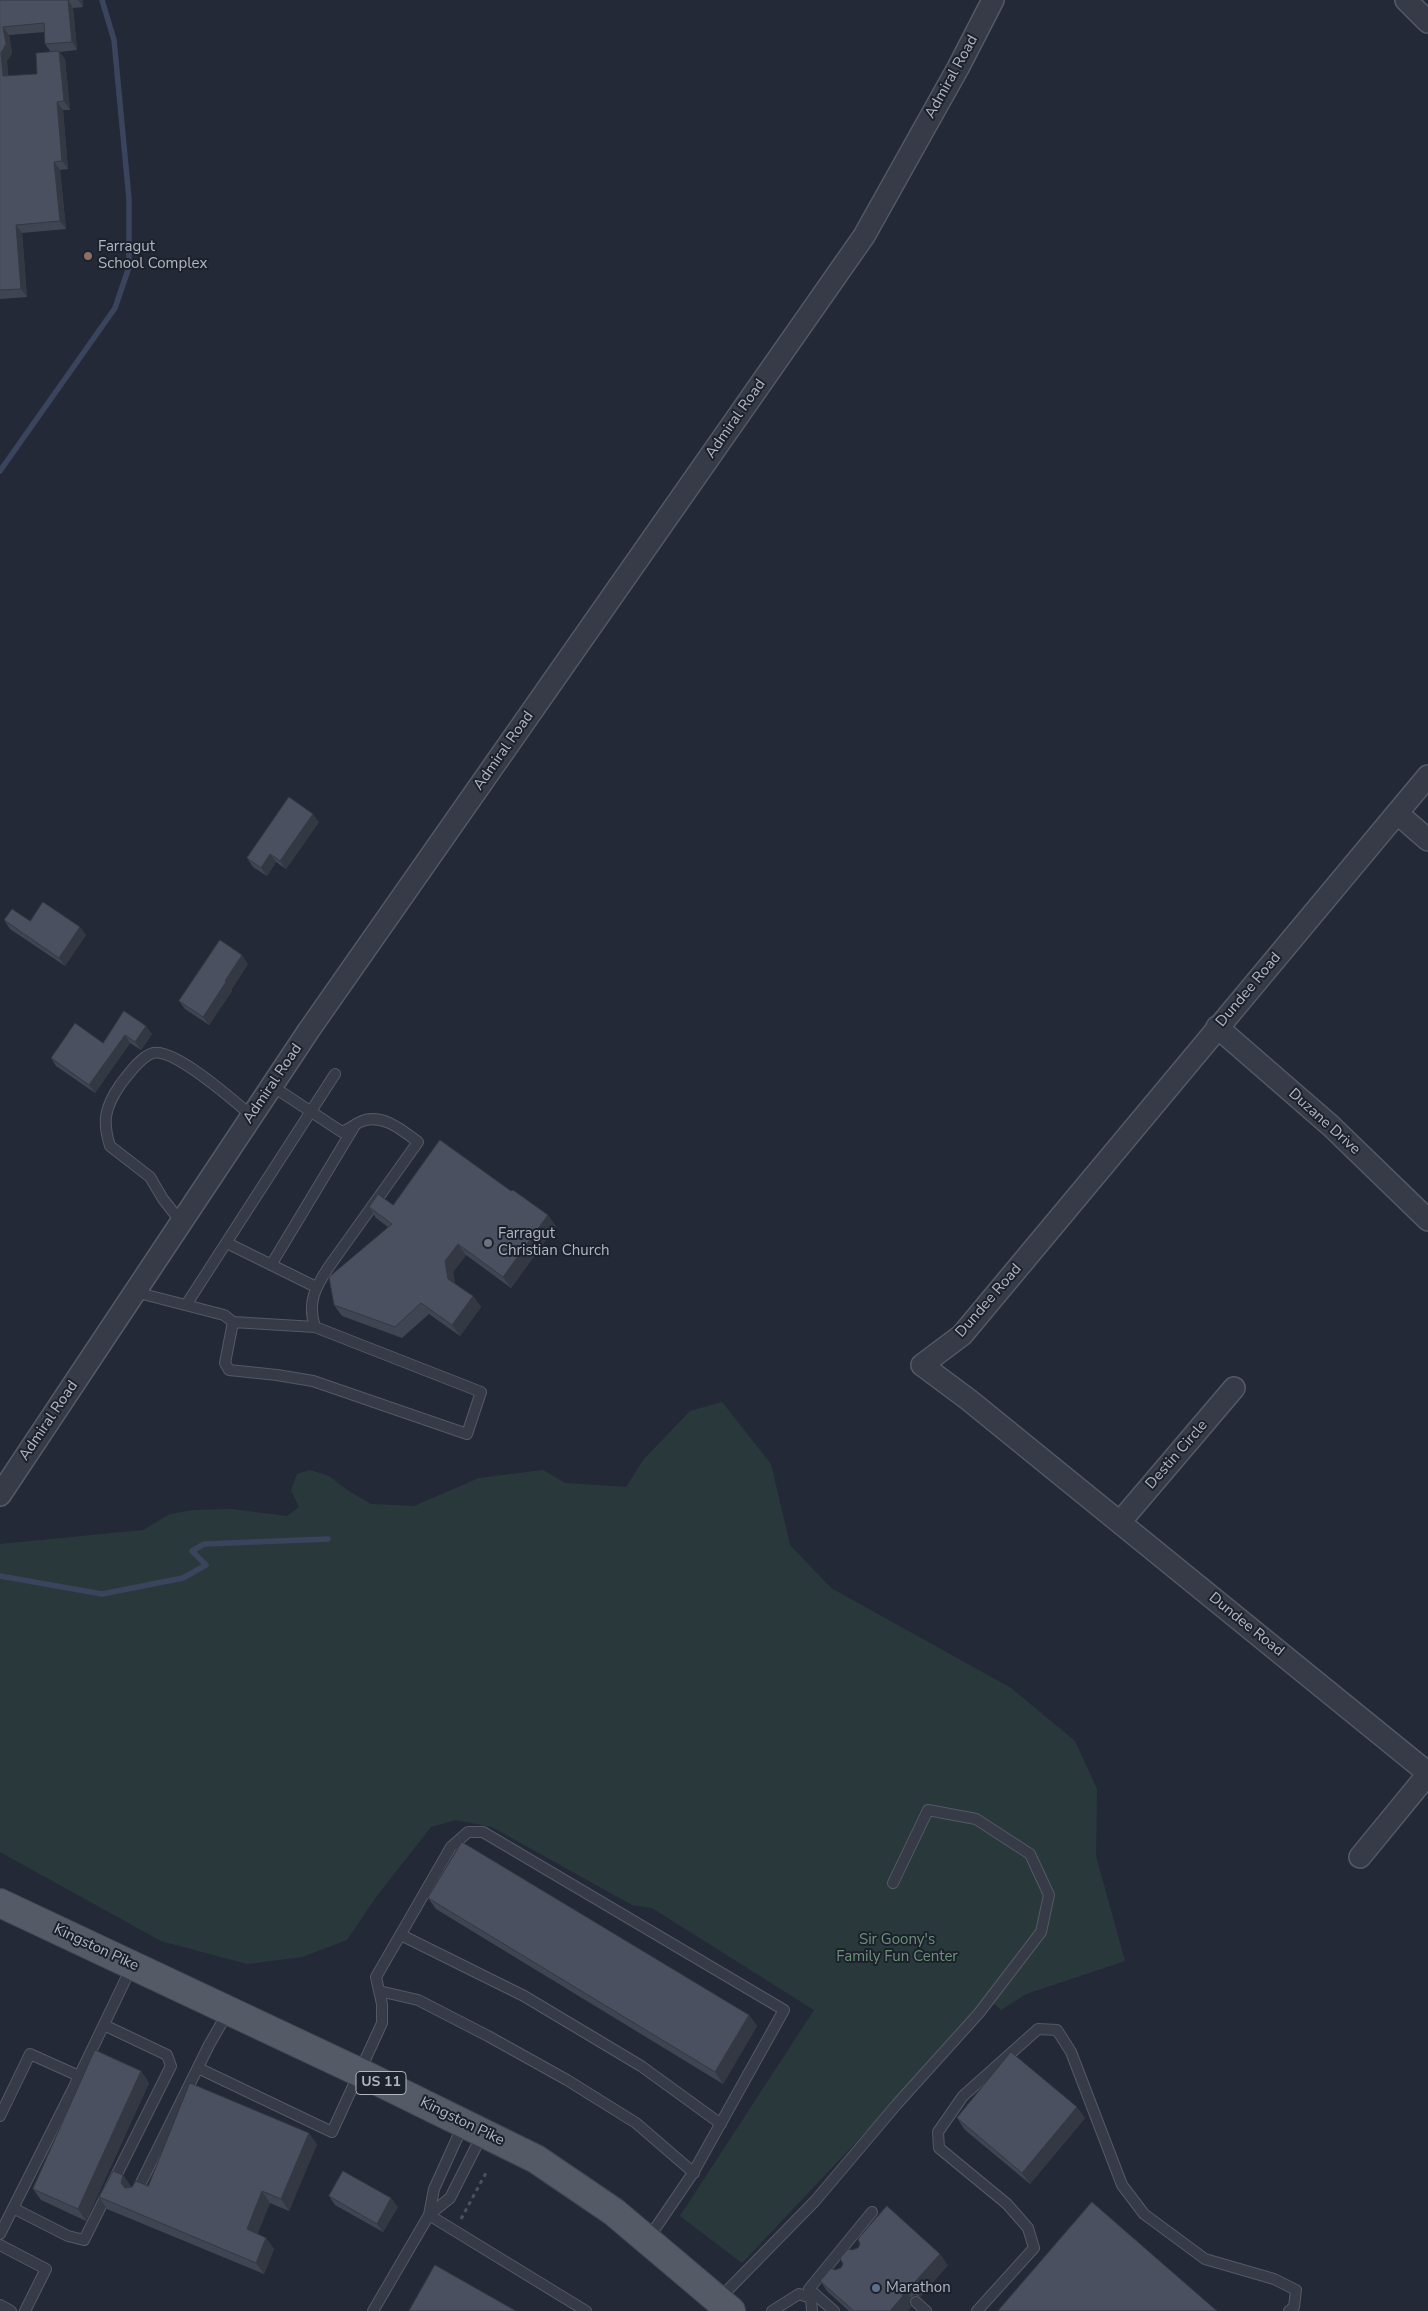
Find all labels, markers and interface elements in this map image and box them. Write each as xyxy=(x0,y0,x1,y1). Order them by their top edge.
street label: Admiral Road xyxy=(922,32,982,122)
place label: Farragut School Complex xyxy=(98,238,207,273)
marker: Farragut School Complex xyxy=(82,250,94,262)
street label: Admiral Road xyxy=(702,376,770,462)
street label: Admiral Road xyxy=(470,708,538,794)
street label: Dundee Road xyxy=(1213,949,1285,1031)
street label: Admiral Road xyxy=(240,1041,306,1127)
street label: Duzane Drive xyxy=(1284,1085,1364,1159)
place label: Farragut Christian Church xyxy=(498,1225,609,1260)
marker: Farragut Christian Church xyxy=(482,1237,494,1249)
street label: Dundee Road xyxy=(952,1261,1026,1341)
street label: Admiral Road xyxy=(16,1378,82,1464)
street label: Destin Circle xyxy=(1142,1417,1212,1493)
street label: Dundee Road xyxy=(1205,1589,1287,1661)
street label: Kingston Pike xyxy=(51,1921,141,1975)
park label: Sir Goony's Family Fun Center xyxy=(836,1931,958,1966)
road number: US 11 xyxy=(356,2072,406,2094)
street label: Kingston Pike xyxy=(417,2094,507,2150)
place label: Marathon xyxy=(886,2279,951,2297)
marker: Marathon xyxy=(870,2282,882,2294)

